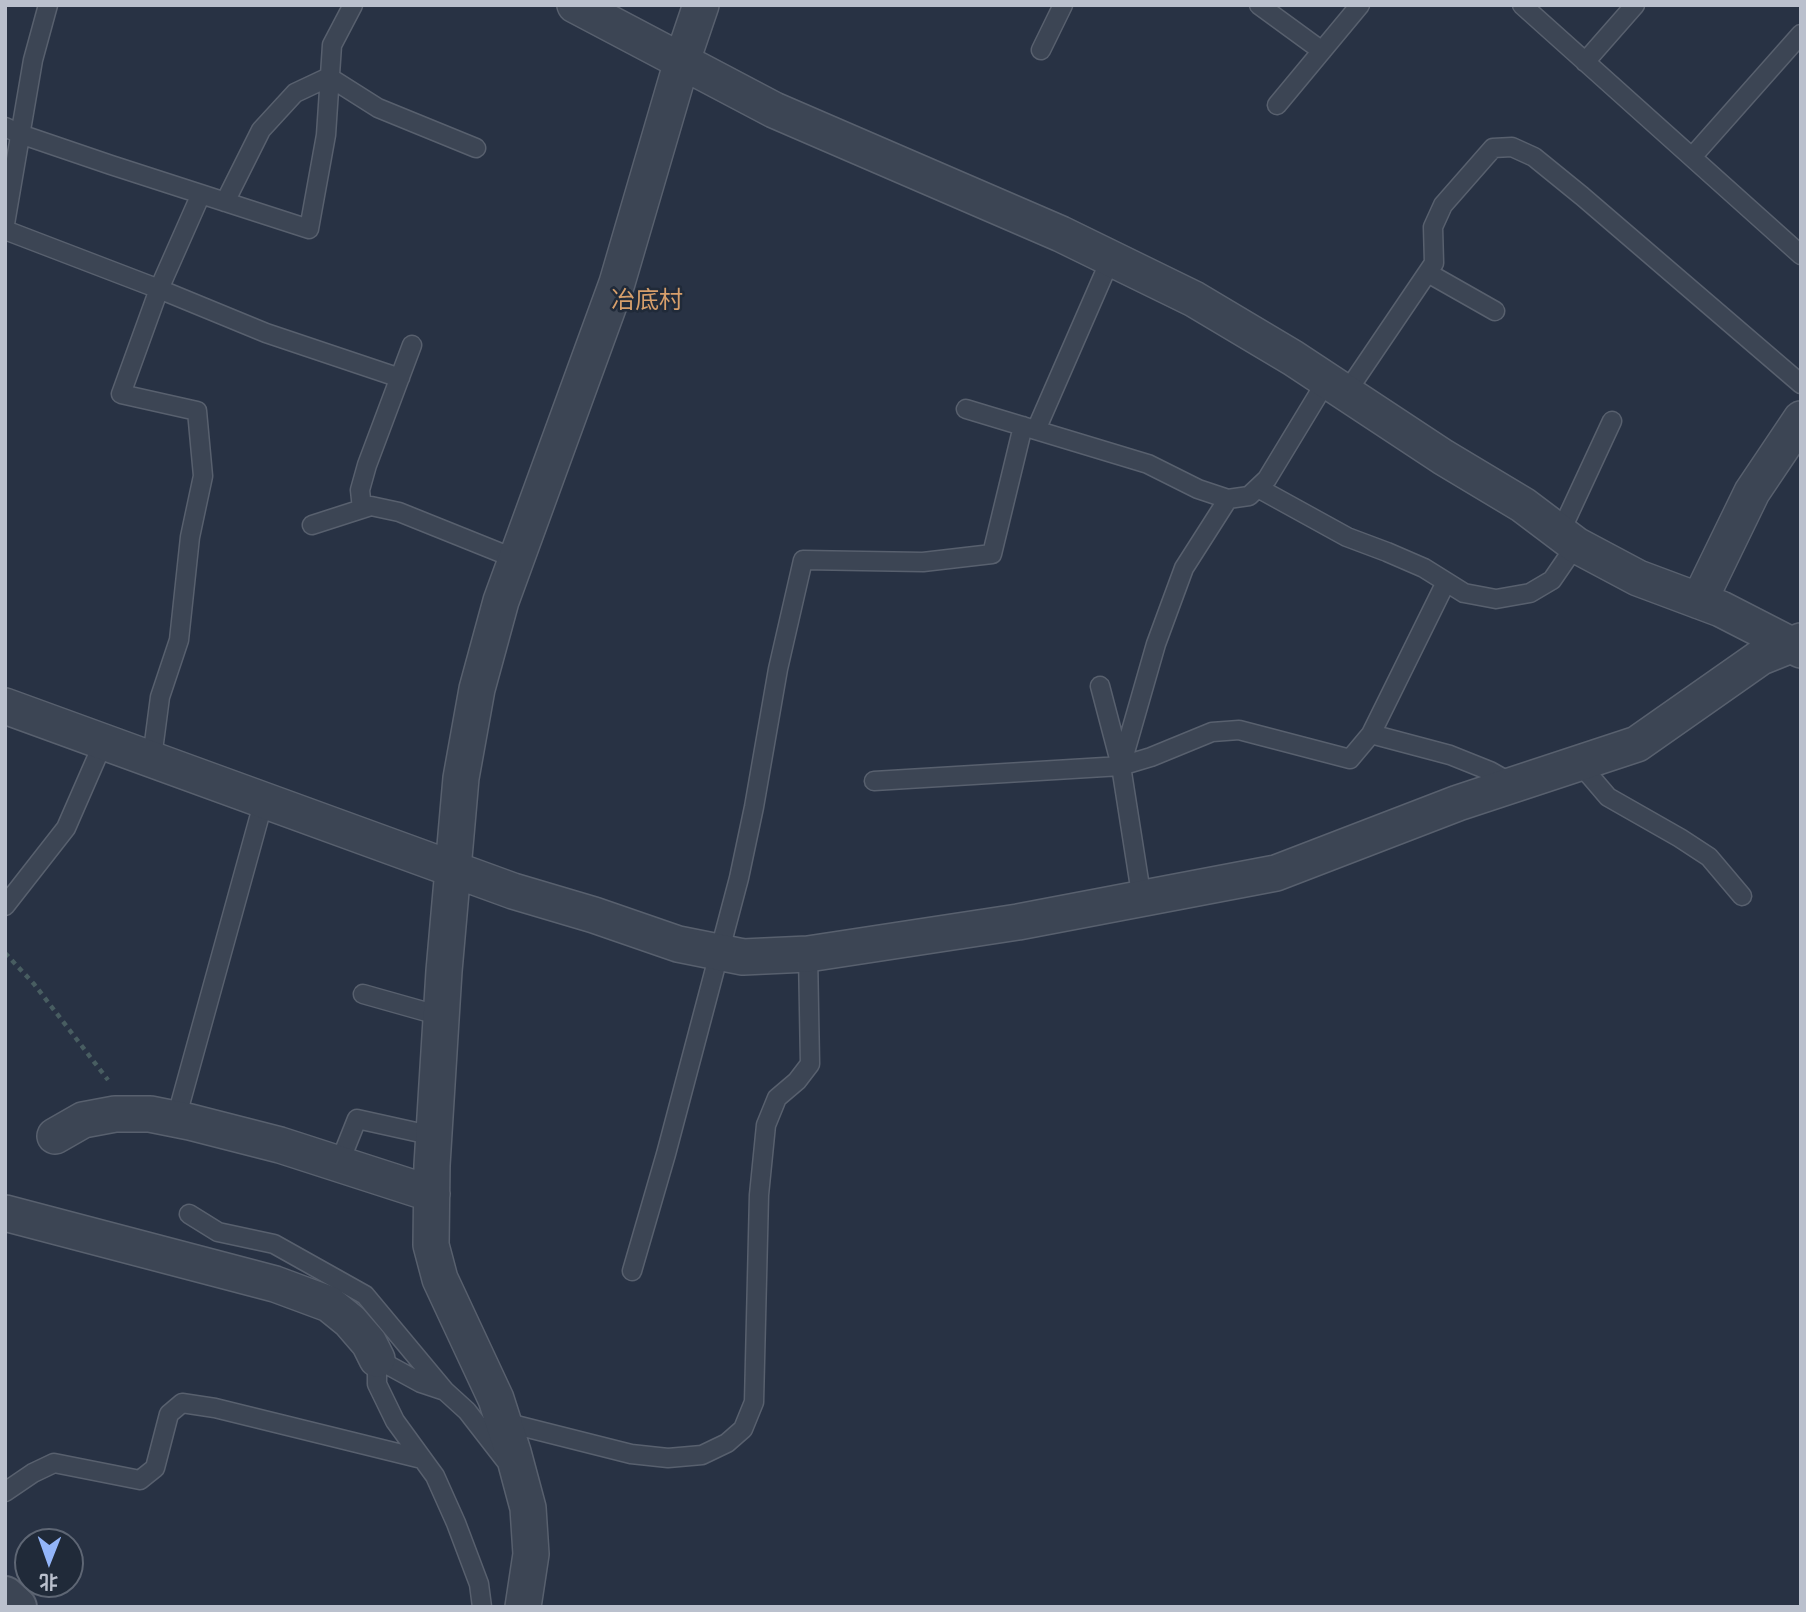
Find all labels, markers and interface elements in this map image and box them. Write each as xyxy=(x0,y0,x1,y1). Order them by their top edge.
district label: 冶底村 xyxy=(611,286,683,314)
north arrow xyxy=(14,1528,84,1598)
text: 北 xyxy=(39,1571,58,1594)

